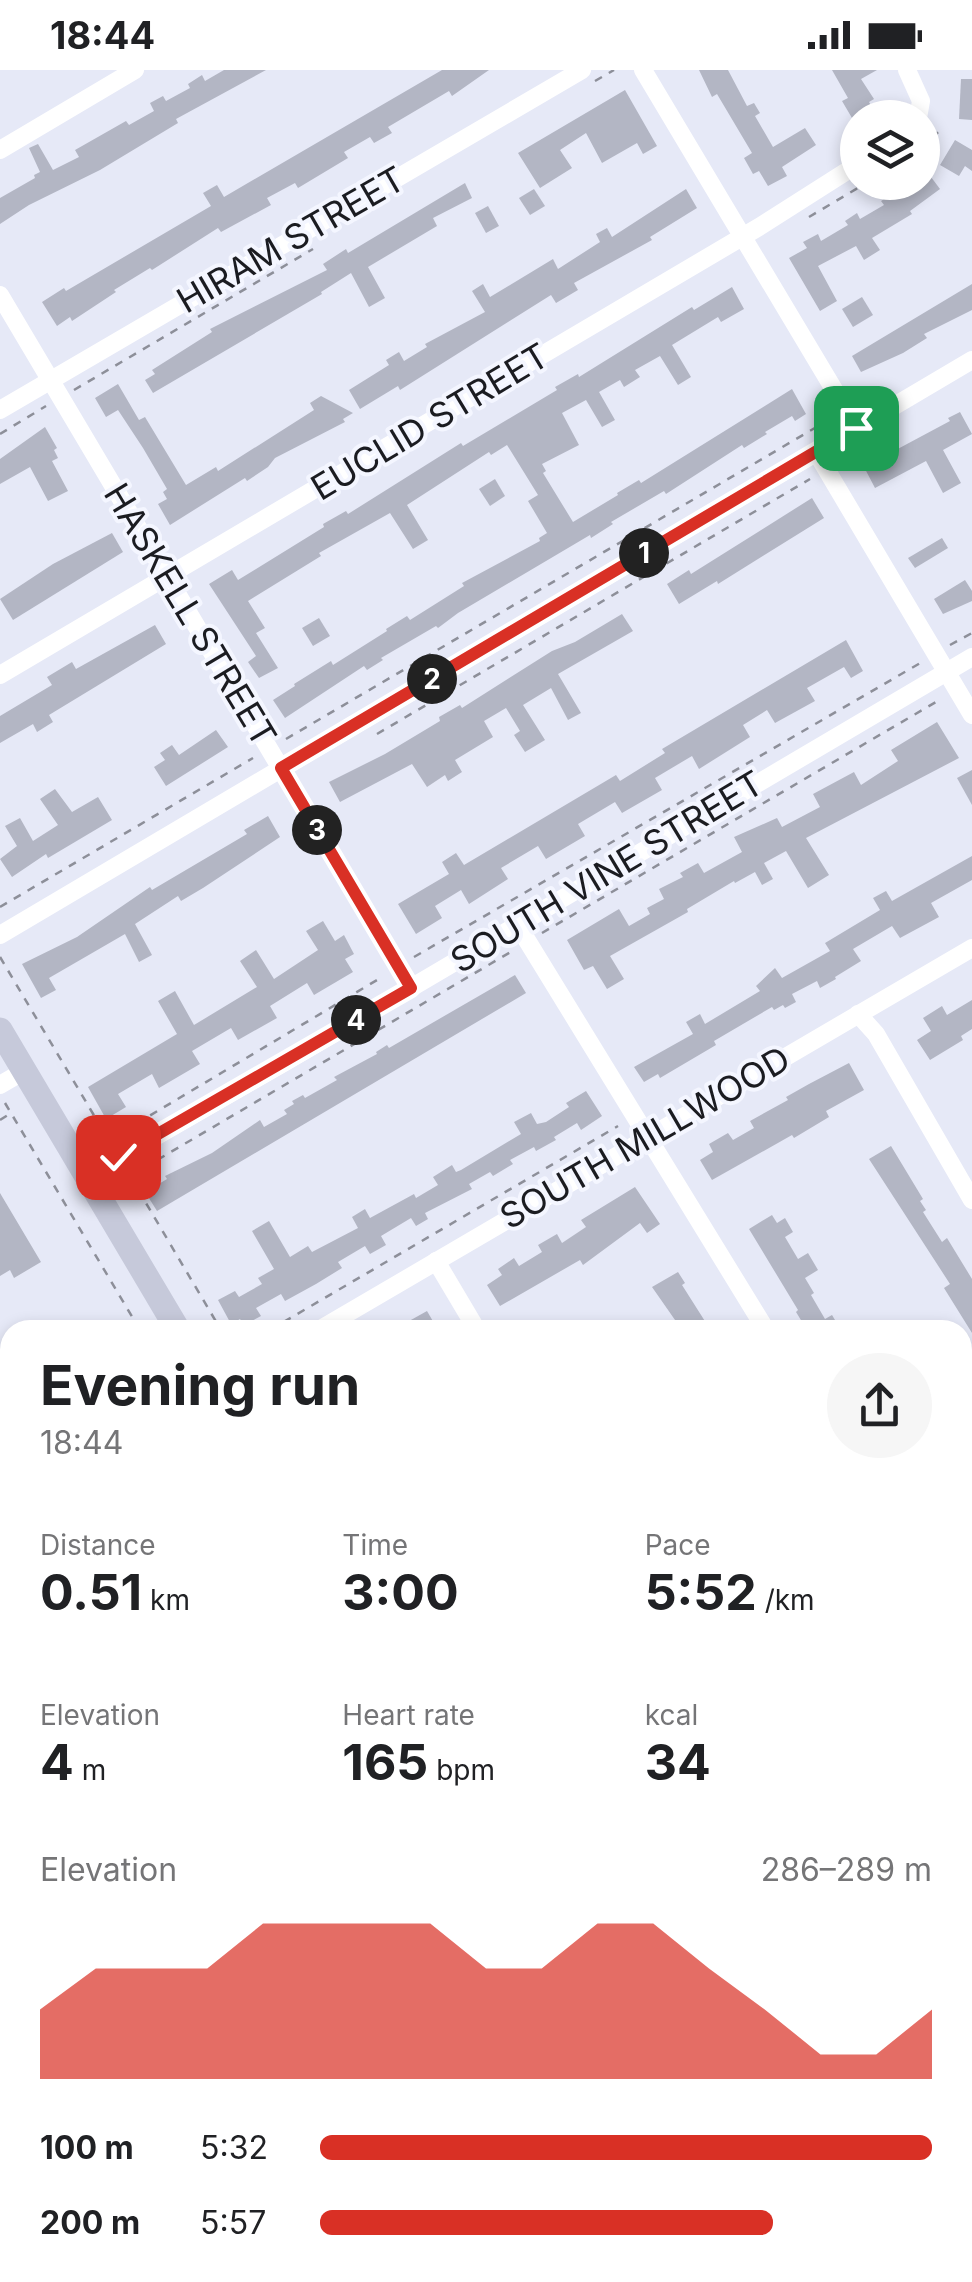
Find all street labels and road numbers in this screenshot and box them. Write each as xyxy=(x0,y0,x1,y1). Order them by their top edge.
street label: HIRAM STREET xyxy=(169,157,412,321)
street label: EUCLID STREET xyxy=(303,334,556,508)
street label: HASKELL STREET xyxy=(96,476,286,753)
street label: SOUTH VINE STREET xyxy=(443,761,770,981)
street label: SOUTH MILLWOOD xyxy=(492,1037,797,1237)

